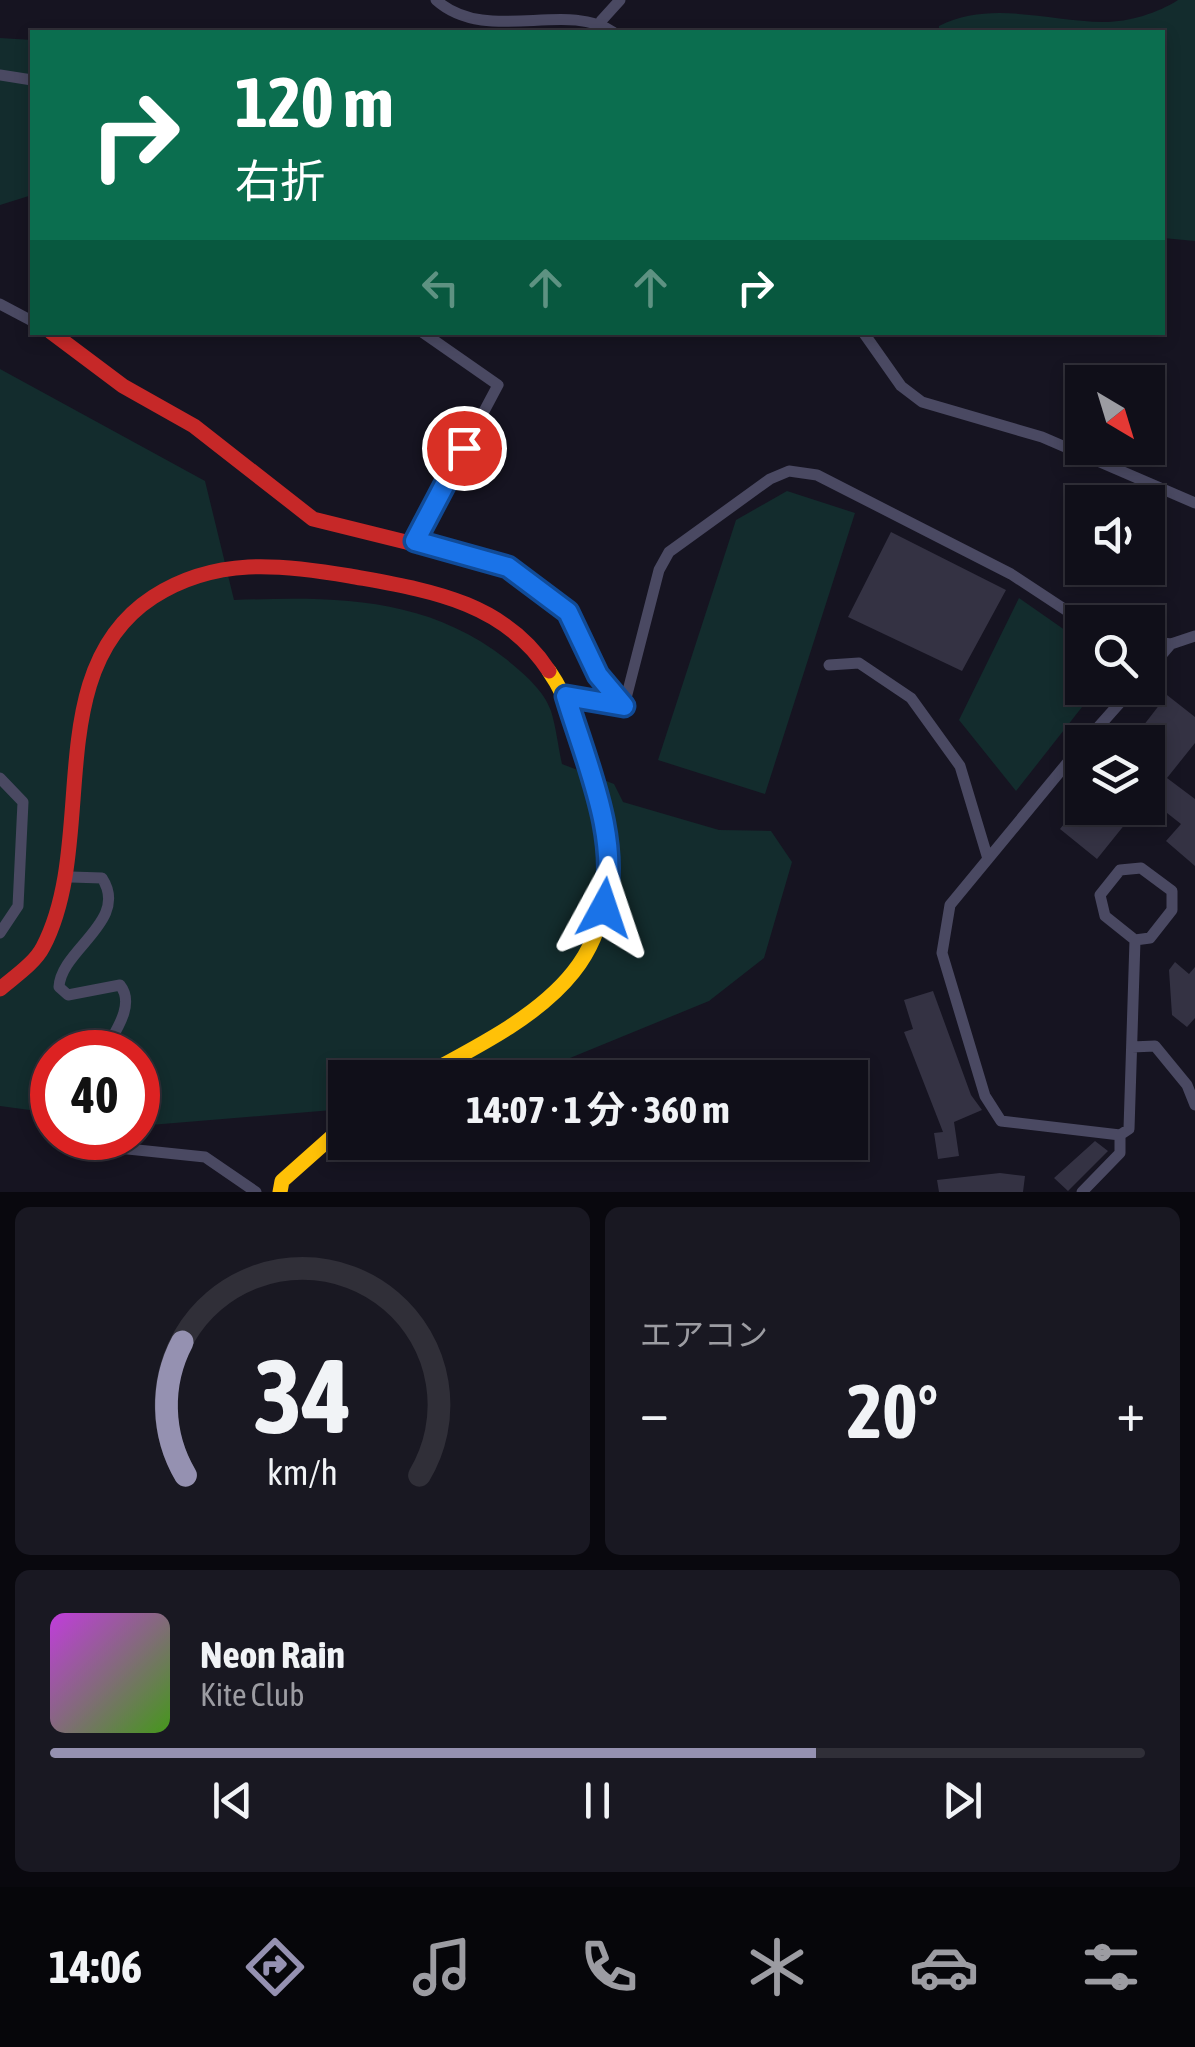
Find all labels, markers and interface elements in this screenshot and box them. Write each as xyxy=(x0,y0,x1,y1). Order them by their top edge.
text: 120 m xyxy=(235,62,394,142)
icon: right xyxy=(70,70,200,200)
text: 右折 xyxy=(235,155,325,207)
icon: left xyxy=(413,260,468,315)
icon: ahead xyxy=(518,260,573,315)
icon: ahead xyxy=(623,260,678,315)
icon: right xyxy=(728,260,783,315)
north arrow xyxy=(1065,365,1165,465)
map controls xyxy=(1065,365,1165,825)
pin xyxy=(422,406,507,491)
icon: arrive xyxy=(437,421,492,476)
button: sound xyxy=(1065,485,1165,585)
button: search xyxy=(1065,605,1165,705)
button: layers xyxy=(1065,725,1165,825)
position arrow xyxy=(552,856,656,960)
speed limit sign: 40 xyxy=(30,1030,160,1160)
text: 14:07 · 1 分 · 360 m xyxy=(466,1088,730,1131)
text: エアコン xyxy=(640,1316,768,1353)
text: 34 xyxy=(254,1336,351,1455)
text: 20° xyxy=(847,1368,938,1454)
text: − xyxy=(640,1380,669,1443)
text: + xyxy=(1116,1380,1145,1443)
text: km/h xyxy=(267,1452,338,1493)
text: Neon Rain xyxy=(200,1633,345,1676)
text: Kite Club xyxy=(200,1676,304,1713)
icon: previous xyxy=(205,1773,260,1828)
icon: pause xyxy=(570,1773,625,1828)
icon: next xyxy=(935,1773,990,1828)
icon: directions xyxy=(240,1932,310,2002)
icon: music xyxy=(407,1932,477,2002)
icon: phone xyxy=(574,1932,644,2002)
icon: climate xyxy=(742,1932,812,2002)
icon: car xyxy=(909,1932,979,2002)
icon: filters xyxy=(1076,1932,1146,2002)
text: 14:06 xyxy=(49,1941,142,1993)

